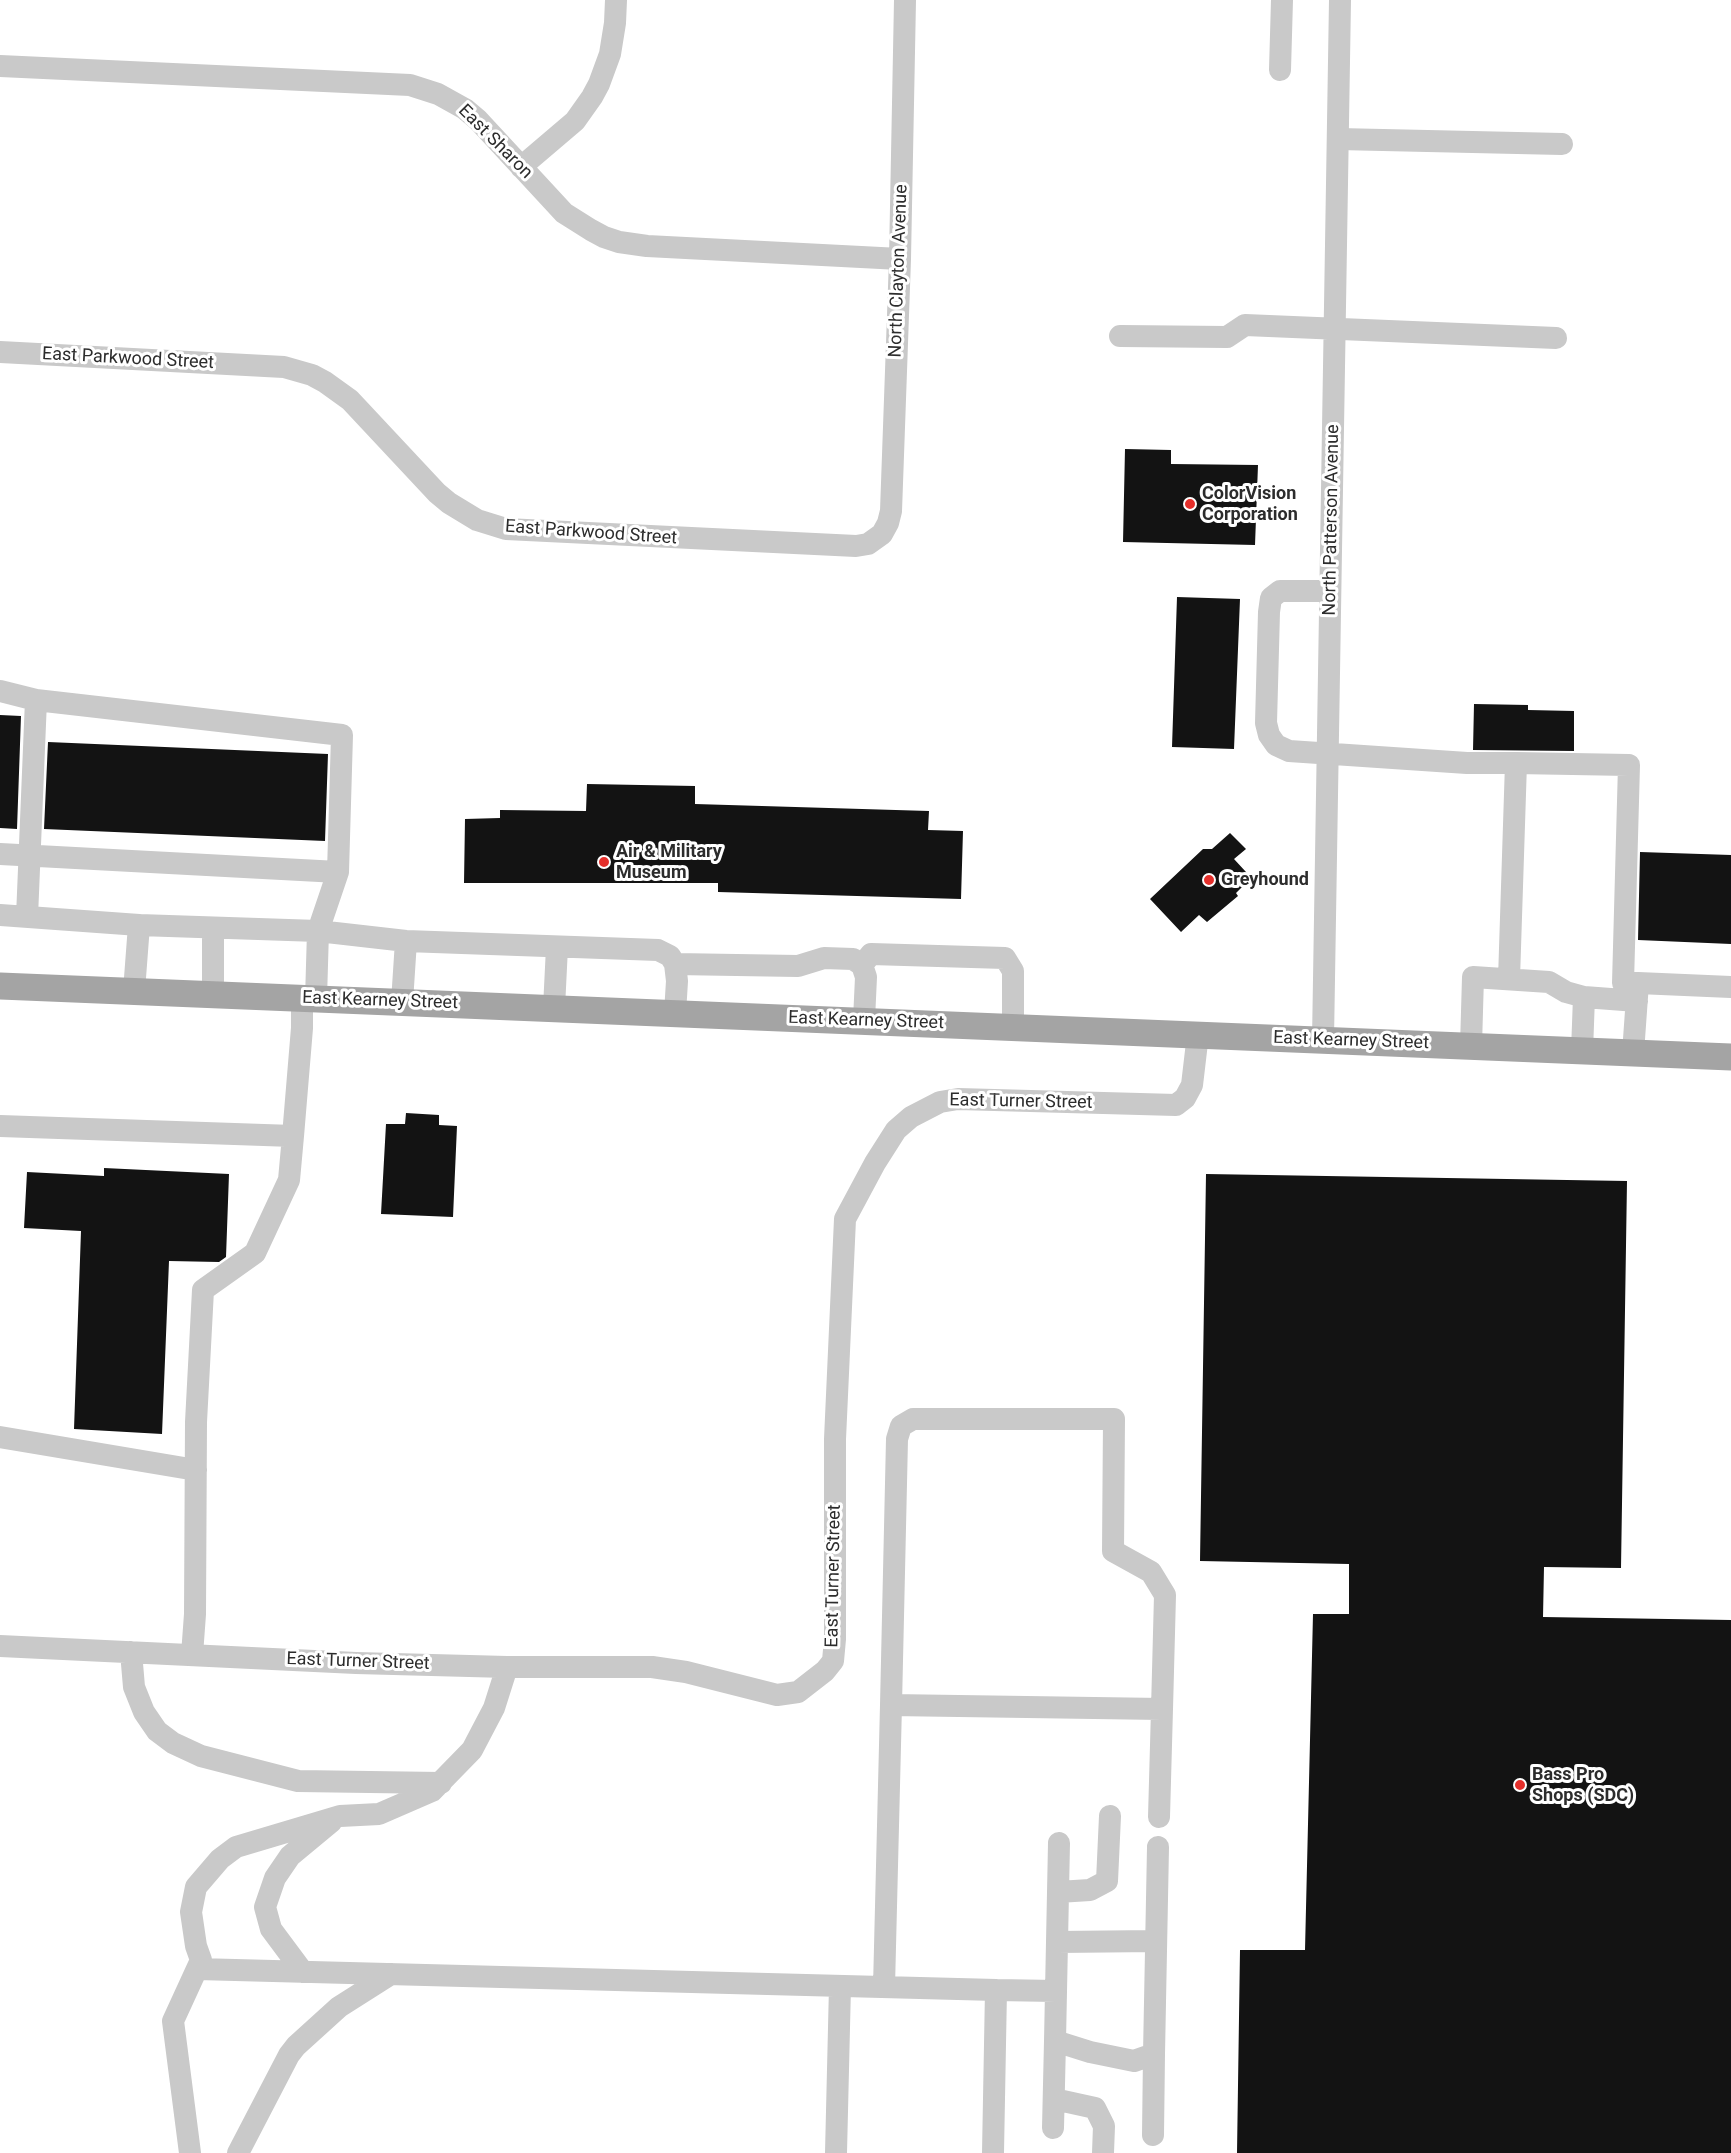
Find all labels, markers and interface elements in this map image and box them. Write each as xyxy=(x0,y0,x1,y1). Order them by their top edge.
street label: East Sharon xyxy=(453,100,537,184)
street label: North Clayton Avenue xyxy=(885,184,913,358)
street label: East Parkwood Street xyxy=(42,344,214,374)
street label: North Patterson Avenue xyxy=(1320,424,1344,616)
place label: ColorVision Corporation xyxy=(1202,483,1298,526)
marker: ColorVision Corporation xyxy=(1183,497,1197,511)
street label: East Parkwood Street xyxy=(504,516,678,550)
place label: Air & Military Museum xyxy=(616,841,722,884)
marker: Air & Military Museum xyxy=(597,855,611,869)
place label: Greyhound xyxy=(1221,869,1309,891)
marker: Greyhound xyxy=(1202,873,1216,887)
street label: East Kearney Street xyxy=(302,987,458,1015)
street label: East Kearney Street xyxy=(788,1007,944,1035)
street label: East Kearney Street xyxy=(1273,1027,1429,1055)
street label: East Turner Street xyxy=(949,1090,1093,1114)
street label: East Turner Street xyxy=(822,1504,846,1648)
street label: East Turner Street xyxy=(286,1649,430,1675)
place label: Bass Pro Shops (SDC) xyxy=(1532,1764,1634,1806)
marker: Bass Pro Shops (SDC) xyxy=(1513,1778,1527,1792)

